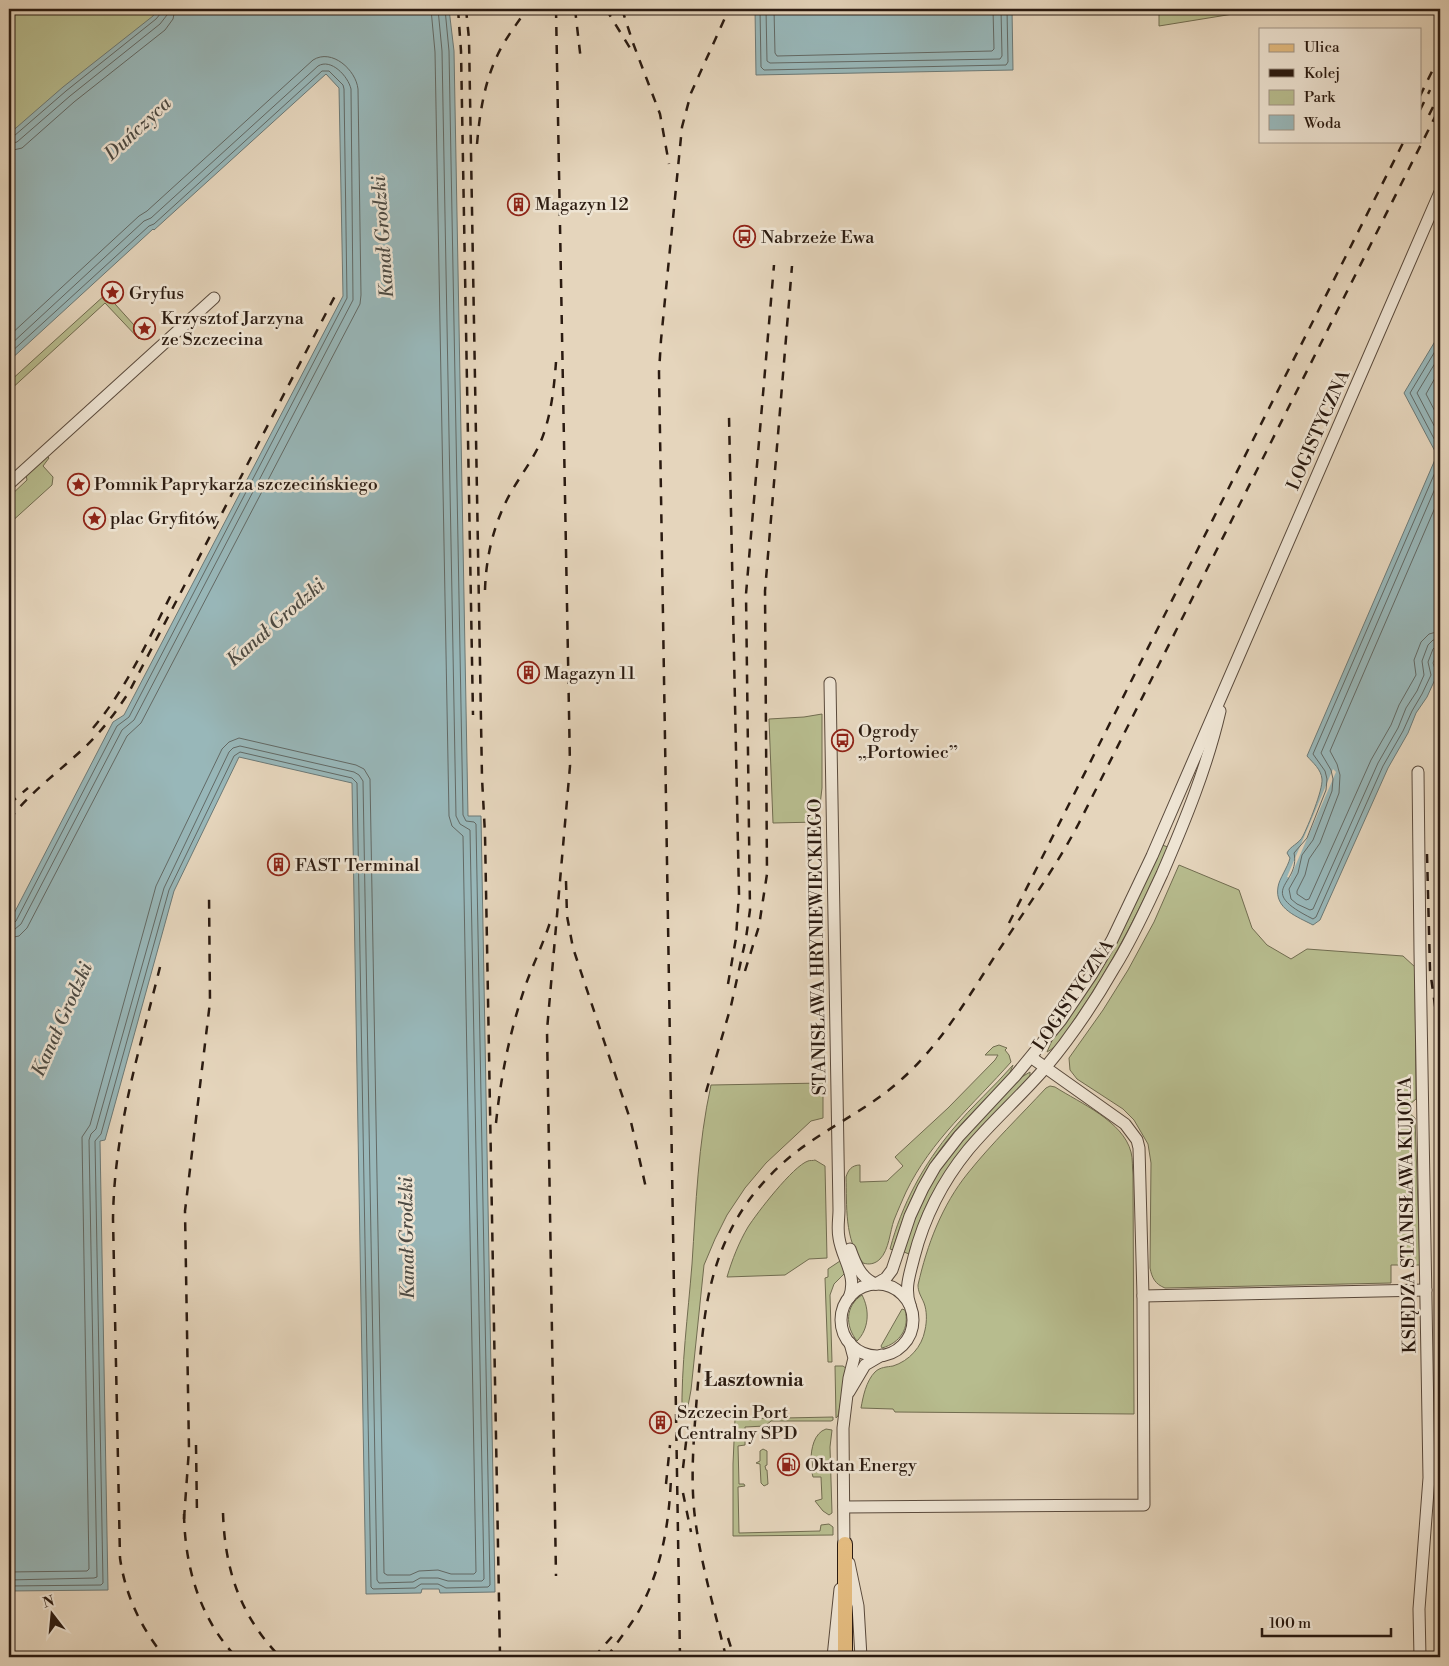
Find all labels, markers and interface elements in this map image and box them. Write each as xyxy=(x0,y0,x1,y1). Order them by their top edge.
legend xyxy=(1259,28,1422,142)
text: Ulica xyxy=(1304,38,1340,57)
text: Kolej xyxy=(1304,64,1340,83)
text: Park xyxy=(1304,88,1336,107)
water label: Duńczyca xyxy=(99,91,176,166)
text: Woda xyxy=(1303,114,1342,133)
water label: Kanał Grodzki xyxy=(367,175,399,299)
building icon: Magazyn 12 xyxy=(507,192,531,216)
place label: Magazyn 12 xyxy=(535,193,629,216)
bus stop icon: Nabrzeże Ewa xyxy=(733,225,757,249)
place label: Nabrzeże Ewa xyxy=(761,226,875,249)
place icon: Gryfus xyxy=(101,281,125,305)
place label: Gryfus xyxy=(129,282,184,305)
place label: Krzysztof Jarzyna ze Szczecina xyxy=(161,307,305,351)
place icon: Krzysztof Jarzyna ze Szczecina xyxy=(133,316,157,340)
street label: LOGISTYCZNA xyxy=(1282,366,1356,494)
place icon: Pomnik Paprykarza szczecińskiego xyxy=(66,472,90,496)
place label: Pomnik Paprykarza szczecińskiego xyxy=(94,473,378,496)
place icon: plac Gryfitów xyxy=(82,506,106,530)
place label: plac Gryfitów xyxy=(110,507,218,530)
water label: Kanał Grodzki xyxy=(221,573,330,672)
building icon: Magazyn 11 xyxy=(516,661,540,685)
place label: Magazyn 11 xyxy=(544,662,636,685)
place label: Ogrody „Portowiec” xyxy=(858,720,958,764)
bus stop icon: Ogrody „Portowiec” xyxy=(830,729,854,753)
street label: STANISŁAWA HRYNIEWIECKIEGO xyxy=(803,798,832,1096)
building icon: FAST Terminal xyxy=(267,853,291,877)
place label: FAST Terminal xyxy=(295,854,420,877)
street label: LOGISTYCZNA xyxy=(1028,935,1119,1055)
water label: Kanał Grodzki xyxy=(26,958,98,1080)
street label: KSIĘDZA STANISŁAWA KUJOTA xyxy=(1394,1076,1421,1354)
water label: Kanał Grodzki xyxy=(394,1176,420,1300)
district label: Łasztownia xyxy=(704,1368,804,1392)
place label: Szczecin Port Centralny SPD xyxy=(677,1401,797,1445)
building icon: Szczecin Port Centralny SPD xyxy=(649,1410,673,1434)
fuel station icon: Oktan Energy xyxy=(777,1453,801,1477)
place label: Oktan Energy xyxy=(805,1454,917,1477)
north arrow xyxy=(28,1588,78,1638)
text: N xyxy=(41,1592,56,1613)
scale bar xyxy=(1262,1606,1390,1638)
text: 100 m xyxy=(1269,1614,1311,1633)

